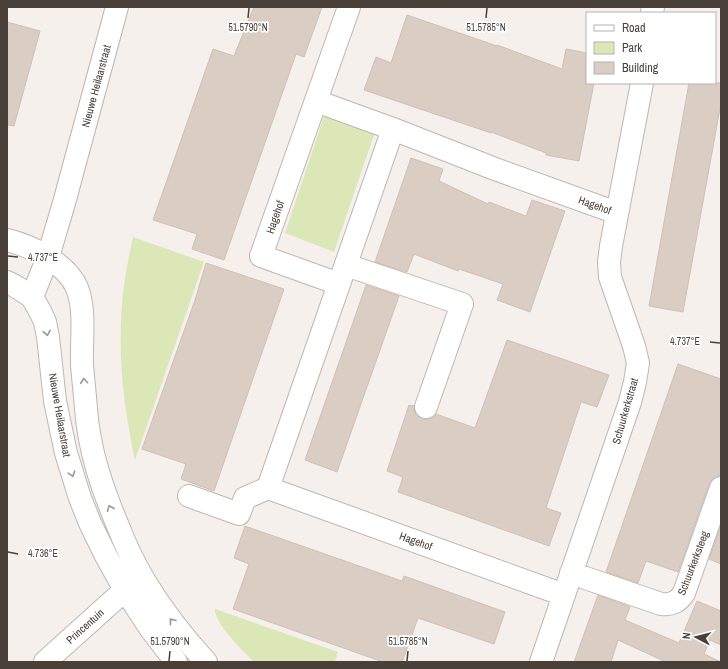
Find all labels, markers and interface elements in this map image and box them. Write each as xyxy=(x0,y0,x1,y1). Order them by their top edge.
legend xyxy=(586,12,716,84)
text: Road xyxy=(622,20,646,36)
text: 51.5790°N xyxy=(228,21,268,34)
text: 51.5785°N xyxy=(466,21,506,34)
text: Park xyxy=(622,40,642,56)
street label: Nieuwe Heilaarstraat xyxy=(78,43,114,129)
text: Building xyxy=(622,60,659,76)
street label: Hagehof xyxy=(577,193,614,218)
street label: Hagehof xyxy=(263,198,287,235)
text: 4.737°E xyxy=(28,251,58,264)
one-way arrow xyxy=(42,330,51,336)
text: 4.737°E xyxy=(670,335,700,348)
street label: Nieuwe Heilaarstraat xyxy=(46,372,74,458)
street label: Schuurkerkstraat xyxy=(609,376,641,446)
one-way arrow xyxy=(79,378,88,384)
one-way arrow xyxy=(67,471,76,478)
one-way arrow xyxy=(107,504,115,511)
street label: Hagehof xyxy=(398,529,435,554)
street label: Schuurkerksteeg xyxy=(674,529,712,597)
text: 4.736°E xyxy=(28,547,58,560)
street label: Princentuin xyxy=(63,605,107,647)
north arrow xyxy=(676,617,716,657)
one-way arrow xyxy=(170,619,177,626)
text: N xyxy=(679,632,693,640)
text: 51.5790°N xyxy=(150,635,190,648)
text: 51.5785°N xyxy=(388,635,428,648)

